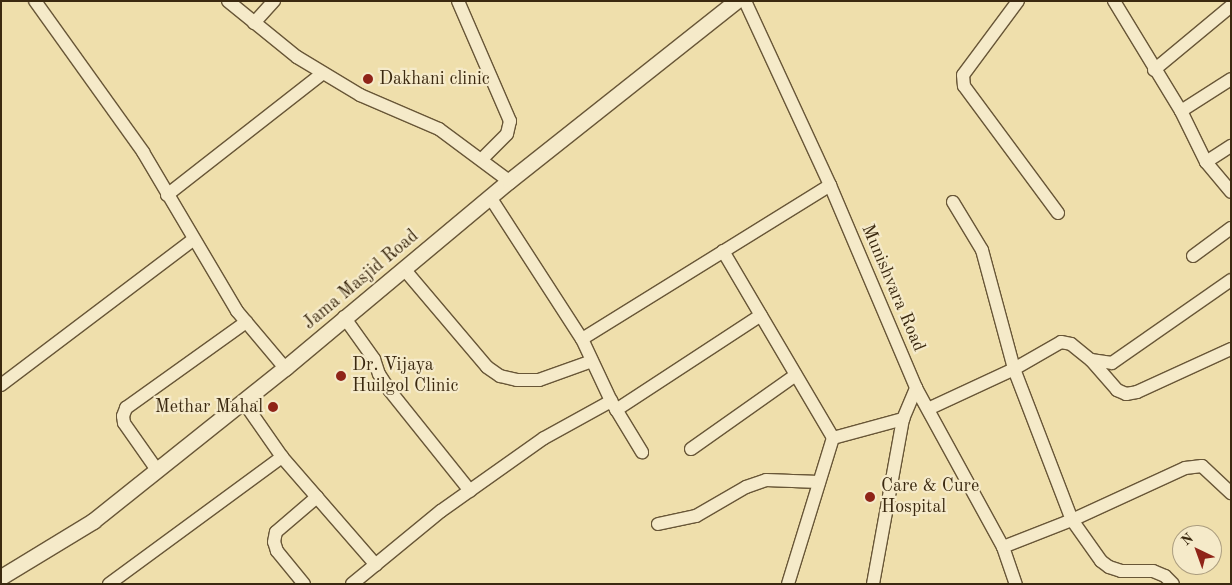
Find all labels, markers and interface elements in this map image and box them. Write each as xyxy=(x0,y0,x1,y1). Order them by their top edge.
place label: Dakhani clinic xyxy=(379,68,490,90)
marker: Dakhani clinic xyxy=(361,72,375,86)
street label: Munishvara Road xyxy=(856,221,930,355)
street label: Jama Masjid Road xyxy=(299,226,423,334)
place label: Dr. Vijaya Huilgol Clinic xyxy=(352,355,458,398)
marker: Dr. Vijaya Huilgol Clinic xyxy=(334,369,348,383)
place label: Methar Mahal xyxy=(155,396,263,418)
marker: Methar Mahal xyxy=(267,401,279,413)
place label: Care & Cure Hospital xyxy=(881,476,979,518)
marker: Care & Cure Hospital xyxy=(863,490,877,504)
north arrow xyxy=(1172,525,1222,575)
text: N xyxy=(1179,531,1196,548)

